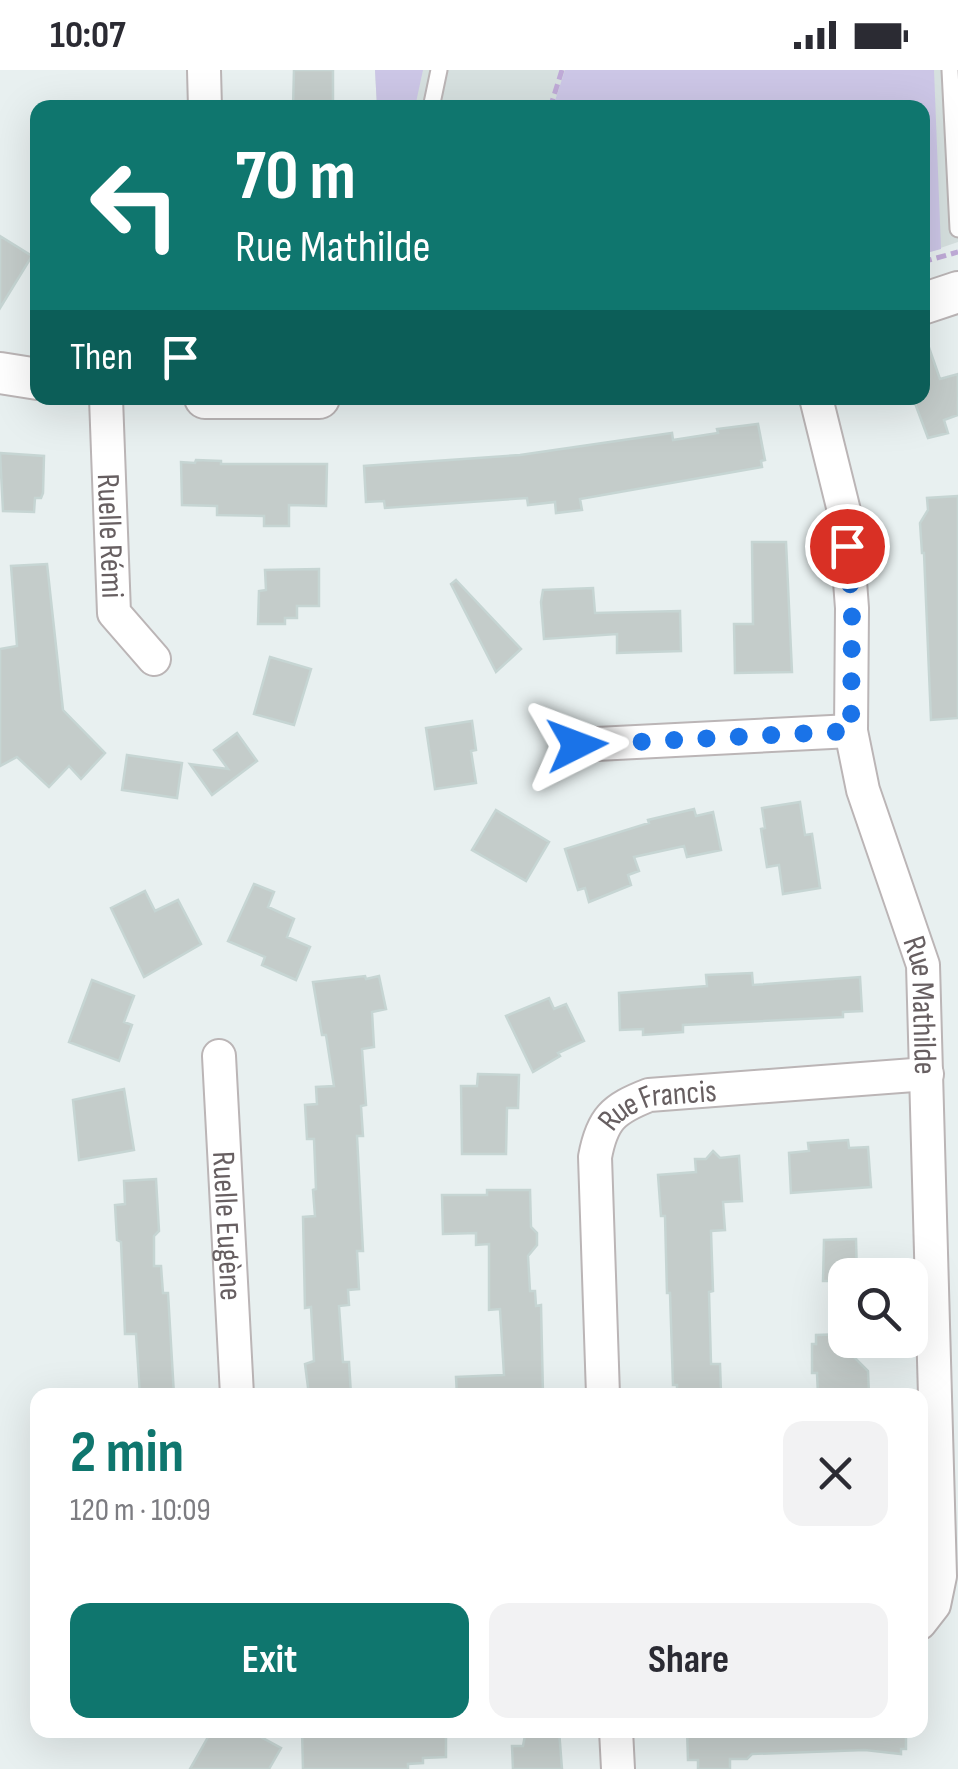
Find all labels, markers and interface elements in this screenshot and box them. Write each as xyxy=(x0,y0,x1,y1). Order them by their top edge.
text: 10:07 xyxy=(50,13,126,58)
text: 70 m xyxy=(235,135,356,219)
icon: left xyxy=(70,140,200,270)
text: Rue Mathilde xyxy=(235,220,430,275)
icon: arrive xyxy=(153,330,208,385)
text: Then xyxy=(70,335,133,380)
street label: Ruelle Rémi xyxy=(88,473,131,599)
pin xyxy=(805,504,890,589)
icon: arrive xyxy=(820,519,875,574)
position arrow xyxy=(525,693,629,797)
street label: Rue Mathilde xyxy=(894,931,944,1075)
street label: Rue Francis xyxy=(590,1072,718,1139)
street label: Ruelle Eugène xyxy=(203,1150,250,1302)
map controls xyxy=(828,1258,928,1358)
button: search xyxy=(828,1258,928,1358)
text: 2 min xyxy=(70,1417,184,1489)
button: close xyxy=(783,1421,888,1526)
text: 120 m · 10:09 xyxy=(70,1491,211,1530)
button: Exit xyxy=(70,1603,469,1718)
button: Share xyxy=(489,1603,888,1718)

